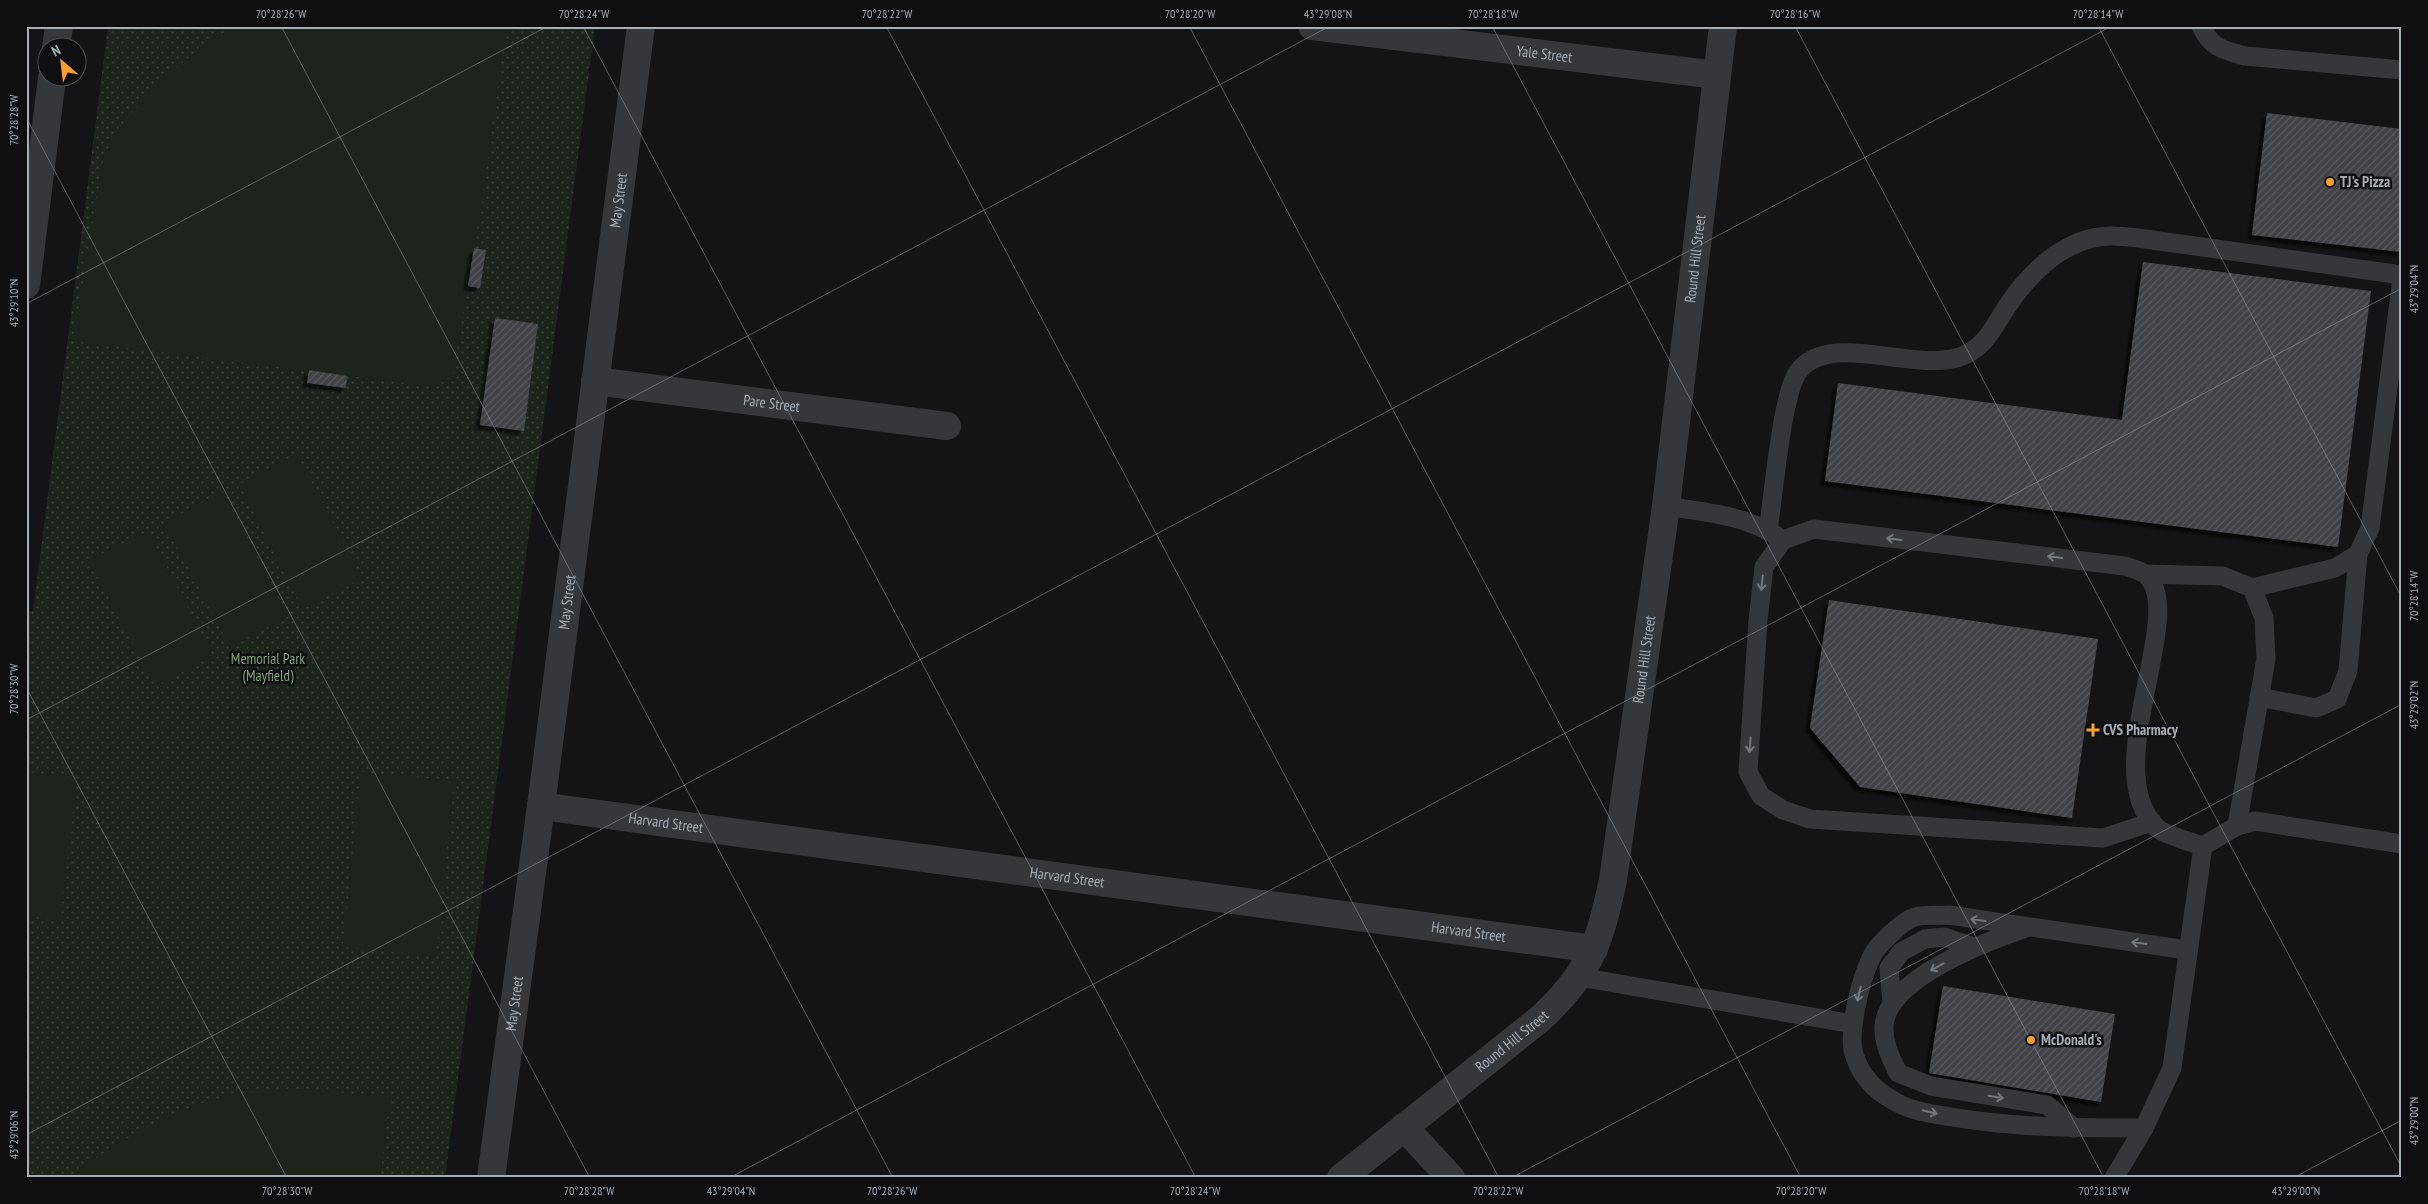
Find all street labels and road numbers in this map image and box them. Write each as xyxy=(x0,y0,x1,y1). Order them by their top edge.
street label: Yale Street xyxy=(1515,41,1573,66)
street label: May Street xyxy=(605,172,631,229)
street label: Round Hill Street xyxy=(1680,214,1710,304)
street label: Pare Street xyxy=(742,390,801,416)
street label: May Street xyxy=(554,573,580,630)
street label: Round Hill Street xyxy=(1628,614,1659,705)
street label: Harvard Street xyxy=(628,808,704,837)
street label: Harvard Street xyxy=(1029,863,1106,891)
street label: Harvard Street xyxy=(1430,917,1507,946)
street label: May Street xyxy=(501,975,527,1032)
street label: Round Hill Street xyxy=(1471,1006,1552,1076)

